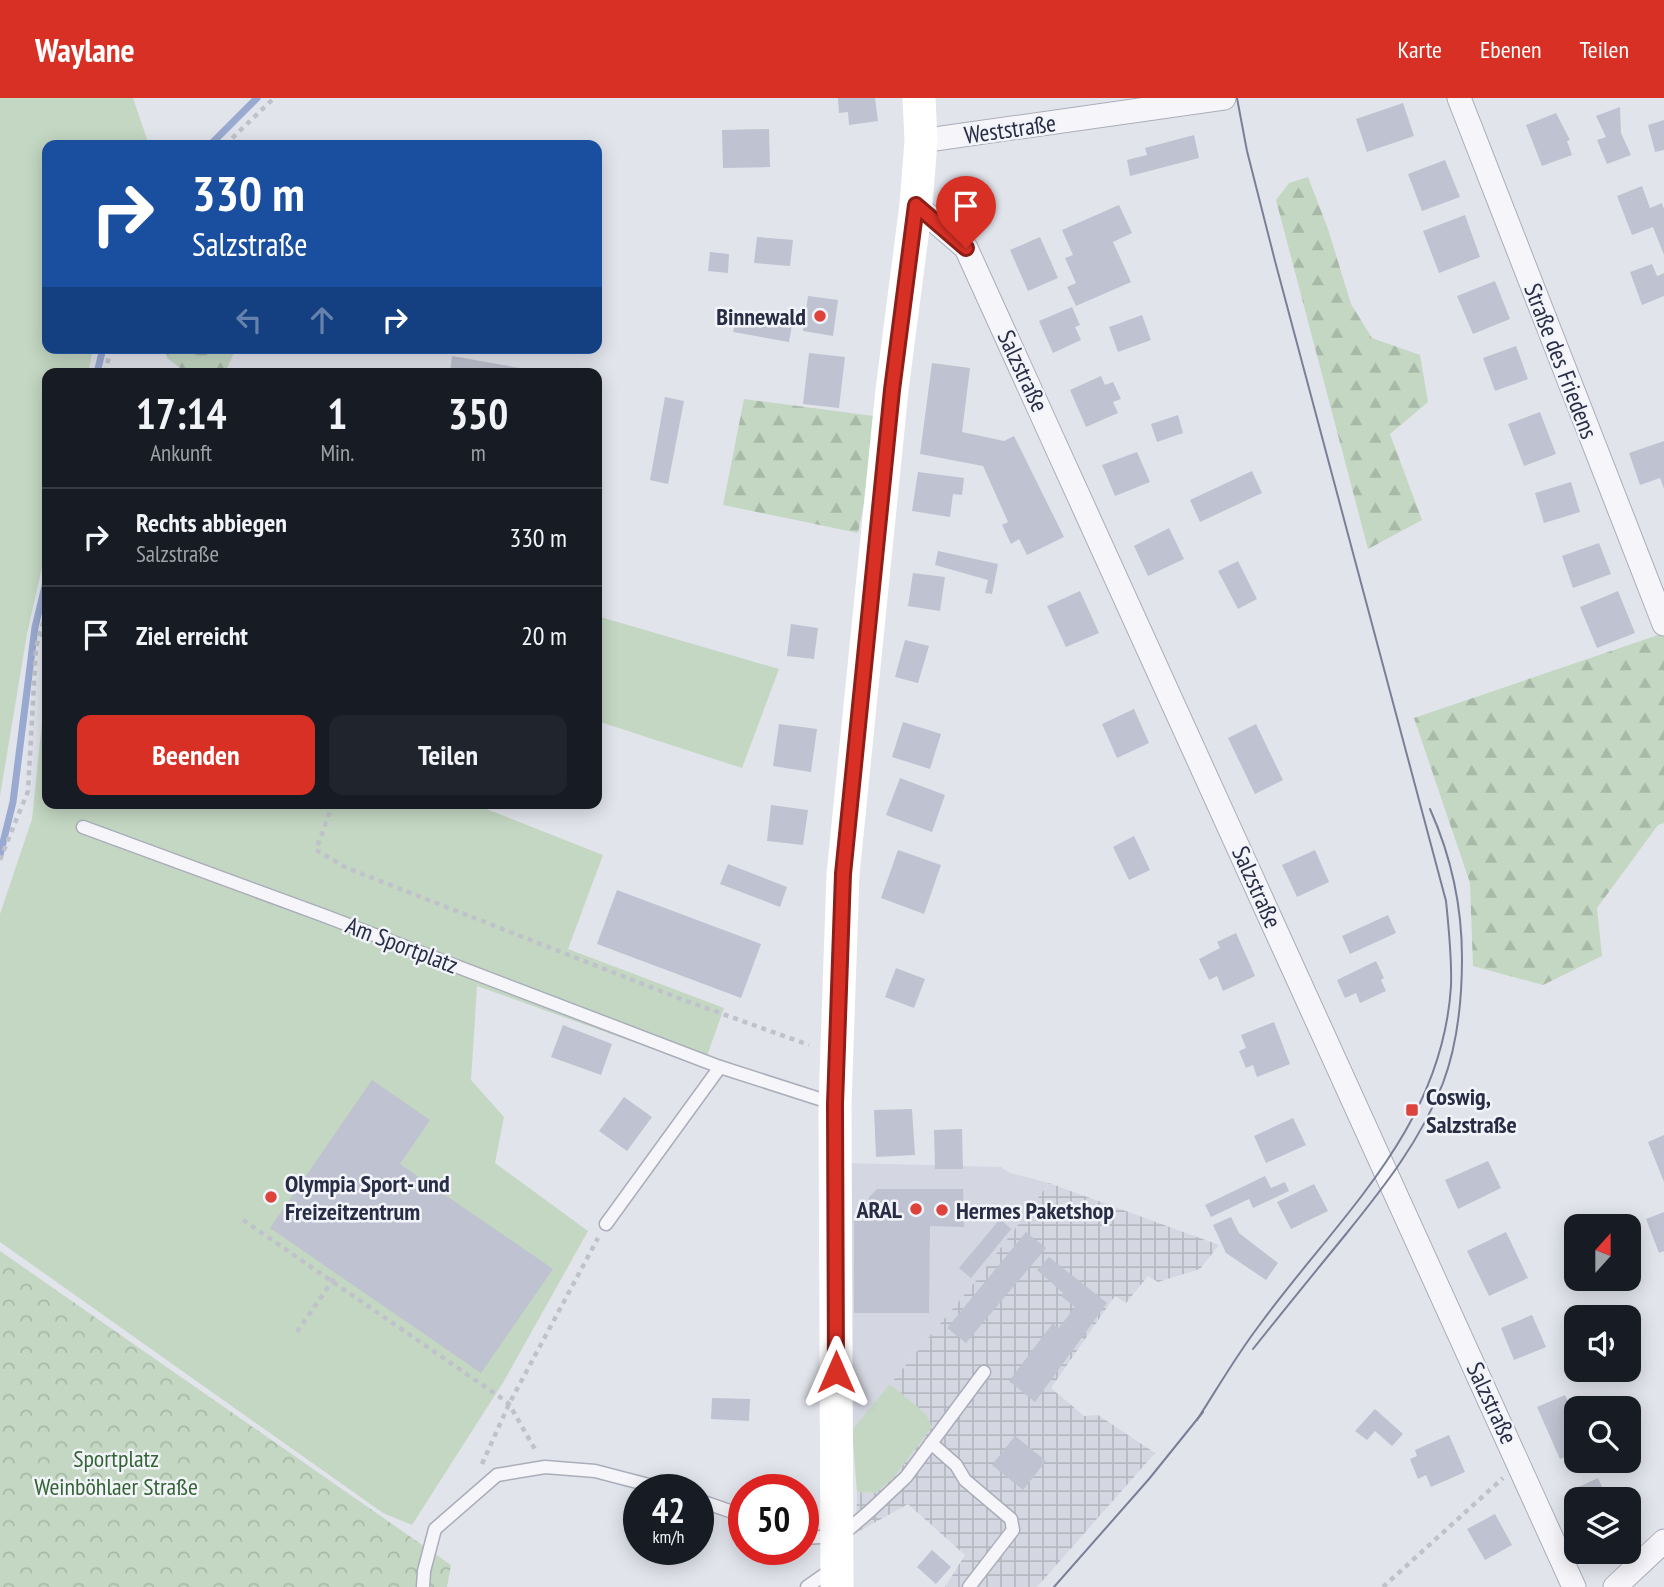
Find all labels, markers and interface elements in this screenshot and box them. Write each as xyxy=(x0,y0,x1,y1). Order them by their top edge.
text: Waylane xyxy=(35,28,135,71)
text: Karte xyxy=(1398,34,1442,65)
text: Ebenen xyxy=(1480,34,1542,65)
text: Teilen xyxy=(1580,34,1629,65)
street label: Weststraße xyxy=(962,107,1058,151)
text: 330 m xyxy=(192,161,305,225)
icon: right xyxy=(77,168,168,259)
pin xyxy=(936,176,996,248)
icon: arrive xyxy=(947,187,985,225)
text: Salzstraße xyxy=(192,223,308,265)
street label: Straße des Friedens xyxy=(1517,279,1605,443)
icon: left xyxy=(230,301,268,339)
icon: ahead xyxy=(303,301,341,339)
icon: right xyxy=(376,301,414,339)
place label: Binnewald xyxy=(716,301,806,332)
marker: Binnewald xyxy=(812,308,828,324)
street label: Salzstraße xyxy=(991,325,1055,417)
text: 17:14 xyxy=(136,386,227,441)
text: 1 xyxy=(327,386,347,441)
text: 350 xyxy=(448,386,508,441)
text: Ankunft xyxy=(150,438,212,467)
text: Min. xyxy=(320,438,354,467)
text: m xyxy=(471,438,486,467)
text: Rechts abbiegen xyxy=(136,506,287,539)
icon: right xyxy=(77,518,115,556)
text: 330 m xyxy=(509,521,567,554)
text: Salzstraße xyxy=(136,539,219,568)
icon: arrive xyxy=(77,616,115,654)
text: Ziel erreicht xyxy=(136,619,248,652)
text: 20 m xyxy=(521,619,567,652)
button: Beenden xyxy=(77,715,315,795)
button: Teilen xyxy=(329,715,567,795)
street label: Salzstraße xyxy=(1225,841,1289,933)
street label: Am Sportplatz xyxy=(341,909,463,981)
place label: Coswig, Salzstraße xyxy=(1426,1081,1517,1140)
marker: Coswig, Salzstraße xyxy=(1404,1102,1420,1118)
place label: Olympia Sport- und Freizeitzentrum xyxy=(285,1168,450,1227)
marker: Olympia Sport- und Freizeitzentrum xyxy=(263,1189,279,1205)
place label: ARAL xyxy=(855,1194,903,1225)
place label: Hermes Paketshop xyxy=(956,1195,1114,1226)
marker: ARAL xyxy=(908,1201,924,1217)
marker: Hermes Paketshop xyxy=(934,1202,950,1218)
north arrow xyxy=(1564,1214,1642,1292)
map controls xyxy=(1564,1214,1641,1564)
button: sound xyxy=(1564,1305,1641,1382)
position arrow xyxy=(799,1335,873,1409)
street label: Salzstraße xyxy=(1460,1357,1524,1449)
button: search xyxy=(1564,1396,1641,1473)
park label: Sportplatz Weinböhlaer Straße xyxy=(34,1443,198,1502)
speed limit sign: 50 xyxy=(728,1474,819,1565)
text: 42 xyxy=(652,1487,685,1533)
button: layers xyxy=(1564,1487,1641,1564)
text: km/h xyxy=(653,1525,684,1548)

